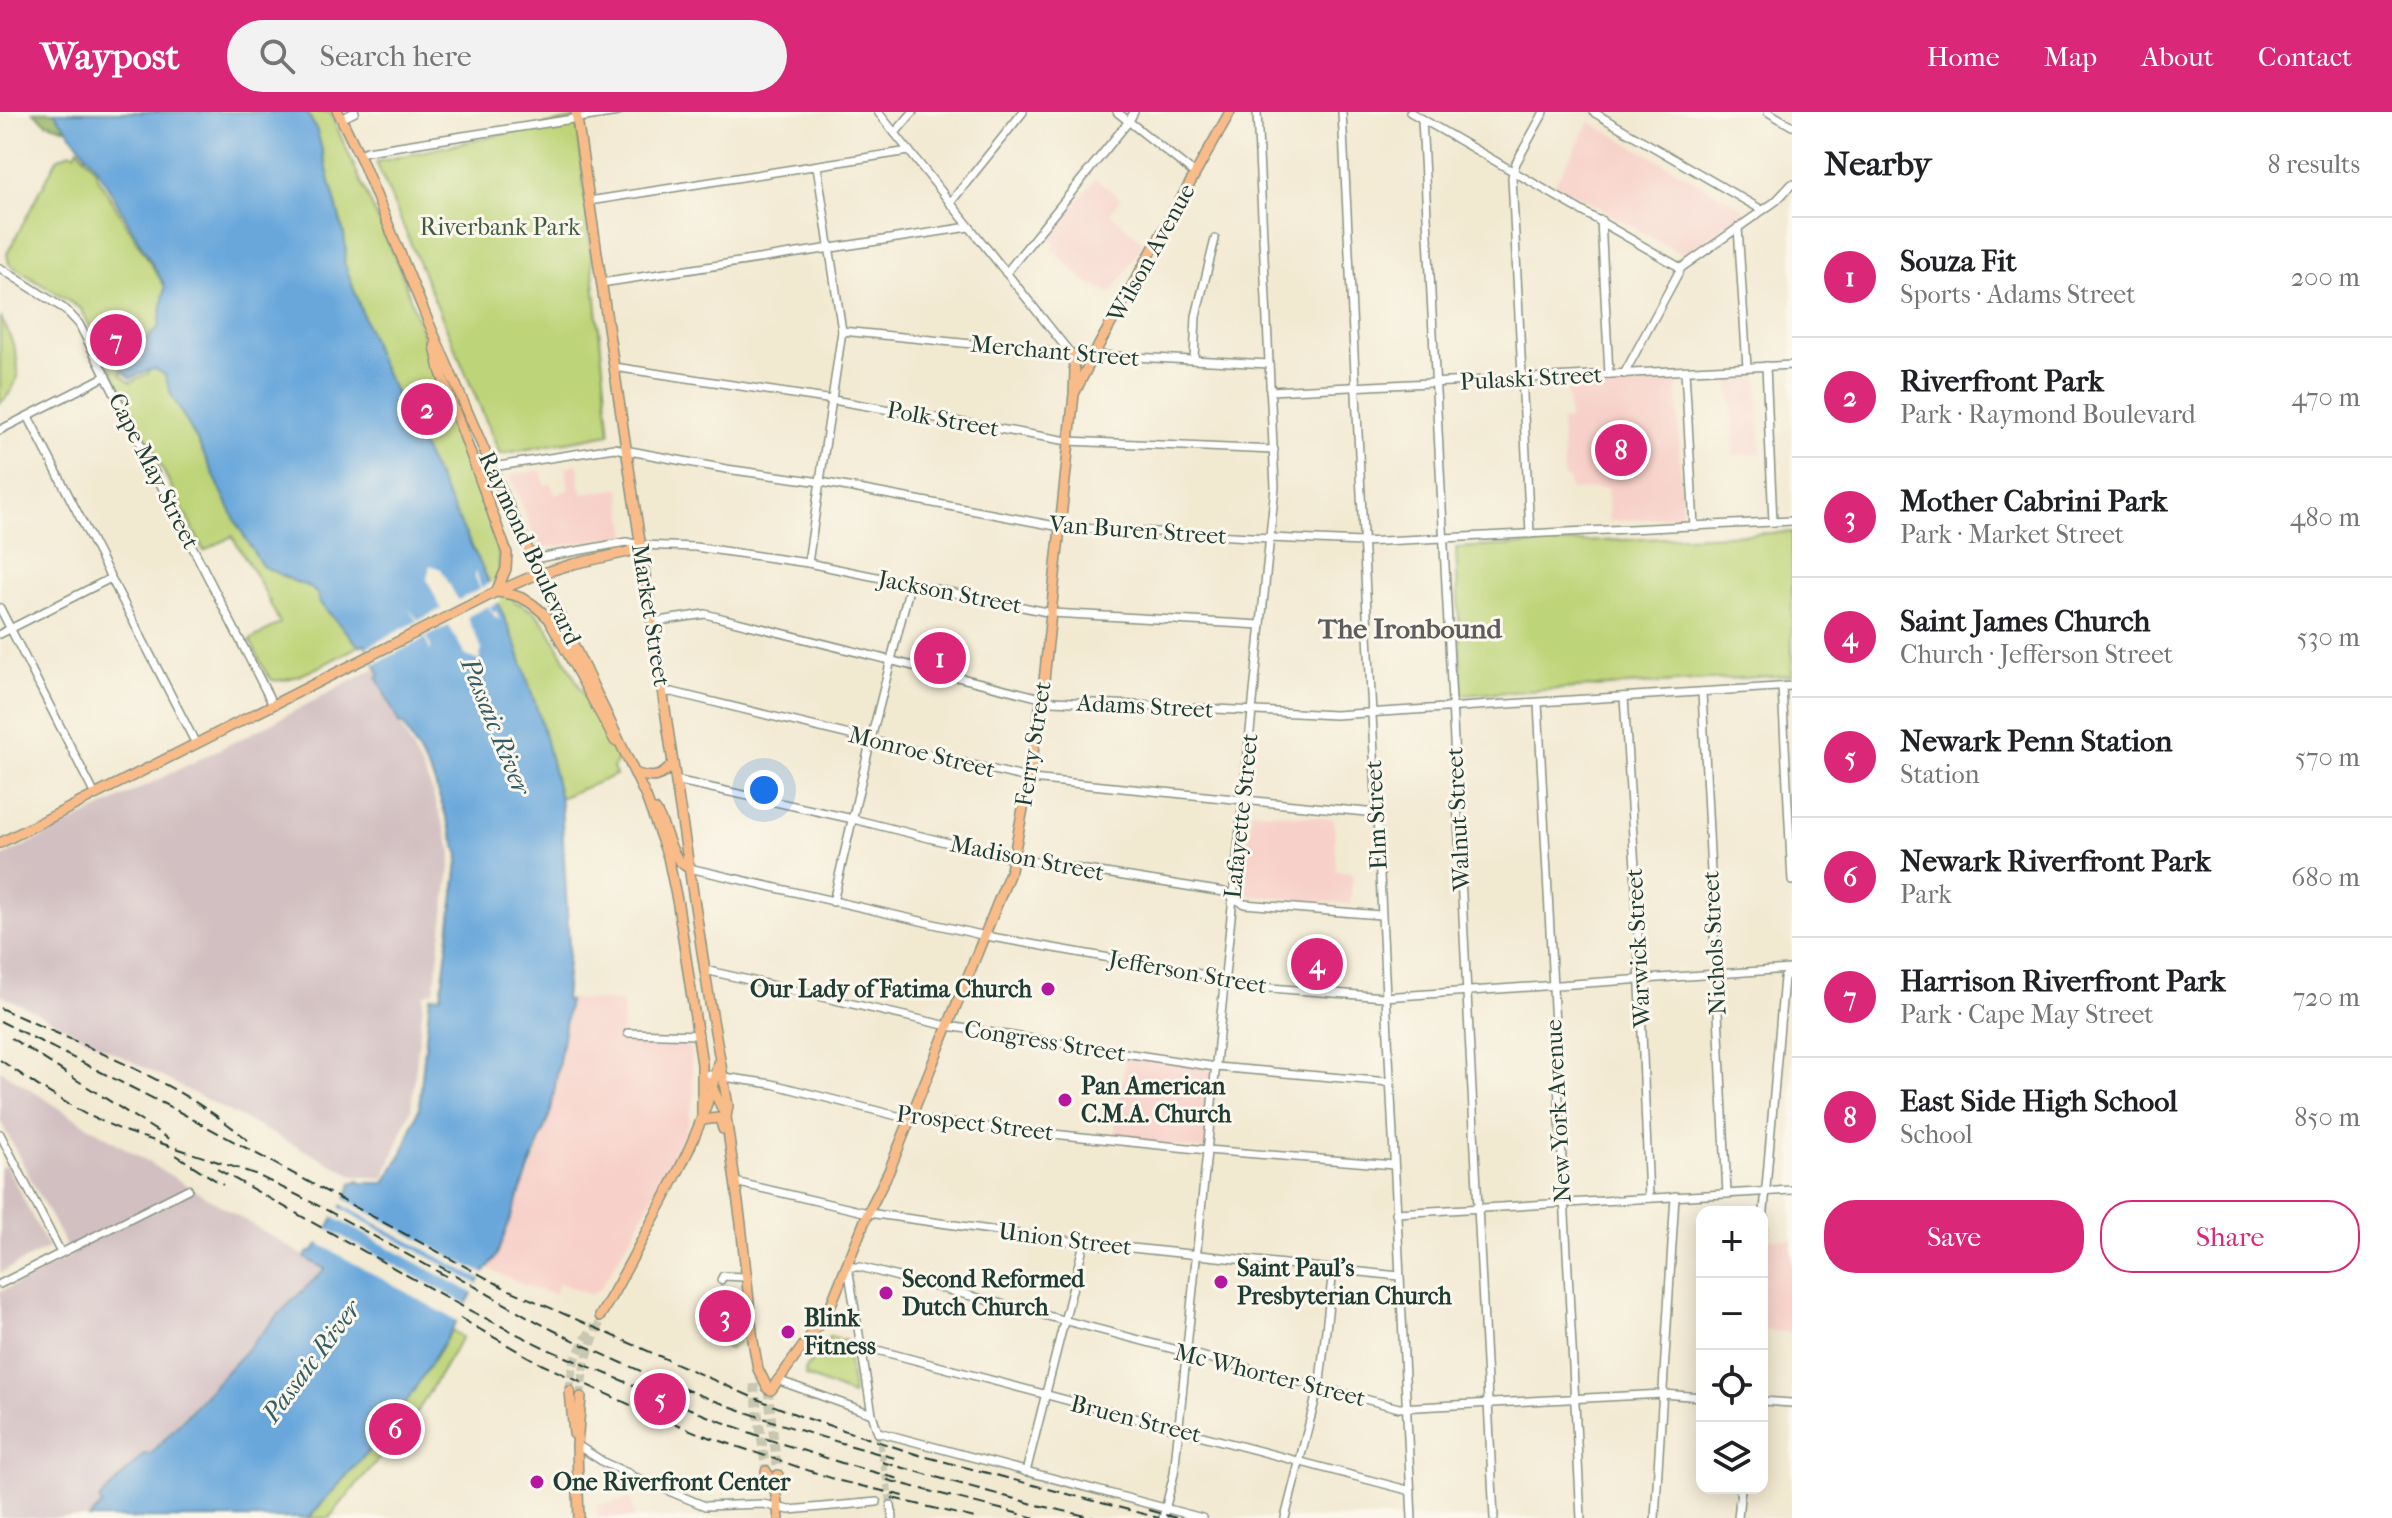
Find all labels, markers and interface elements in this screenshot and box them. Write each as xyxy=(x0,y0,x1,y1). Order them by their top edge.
search box xyxy=(227,20,787,92)
text: Waypost xyxy=(40,34,179,79)
icon: search xyxy=(255,34,299,78)
text: Search here xyxy=(319,39,472,74)
text: Home xyxy=(1927,40,2000,73)
text: Map xyxy=(2044,40,2097,73)
text: About xyxy=(2141,40,2214,73)
text: Contact xyxy=(2258,40,2352,73)
text: Nearby xyxy=(1824,144,1931,184)
text: 8 results xyxy=(2267,149,2360,180)
street label: Wilson Avenue xyxy=(1101,179,1201,328)
park label: Riverbank Park xyxy=(420,213,581,241)
text: Souza Fit xyxy=(1900,244,2016,279)
text: 1 xyxy=(1845,262,1855,293)
text: 200 m xyxy=(2291,262,2360,293)
text: Sports · Adams Street xyxy=(1900,279,2135,310)
pin: 7 xyxy=(90,310,142,370)
street label: Merchant Street xyxy=(969,330,1141,372)
street label: Pulaski Street xyxy=(1459,360,1603,396)
text: Riverfront Park xyxy=(1900,364,2104,399)
pin: 2 xyxy=(401,379,453,439)
text: 2 xyxy=(1843,382,1857,413)
text: 470 m xyxy=(2291,382,2360,413)
street label: Cape May Street xyxy=(103,388,206,554)
street label: Polk Street xyxy=(885,395,1002,443)
text: Park · Raymond Boulevard xyxy=(1900,399,2196,430)
pin: 8 xyxy=(1595,420,1647,480)
street label: Raymond Boulevard xyxy=(473,447,587,650)
text: Mother Cabrini Park xyxy=(1900,484,2167,519)
text: 3 xyxy=(1845,502,1855,533)
text: 480 m xyxy=(2290,502,2360,533)
street label: Van Buren Street xyxy=(1047,510,1228,550)
text: Park · Market Street xyxy=(1900,519,2124,550)
street label: Market Street xyxy=(626,542,676,689)
street label: Jackson Street xyxy=(874,564,1025,620)
text: Saint James Church xyxy=(1900,604,2150,639)
district label: The Ironbound xyxy=(1317,612,1502,645)
text: 4 xyxy=(1842,622,1858,653)
text: 530 m xyxy=(2297,622,2360,653)
pin: 1 xyxy=(914,628,966,688)
text: Church · Jefferson Street xyxy=(1900,639,2173,670)
water label: Passaic River xyxy=(454,652,538,801)
street label: Ferry Street xyxy=(1009,679,1057,809)
street label: Adams Street xyxy=(1075,688,1215,724)
street label: Monroe Street xyxy=(846,720,999,784)
text: Newark Penn Station xyxy=(1900,724,2172,759)
street label: Lafayette Street xyxy=(1218,732,1264,900)
text: 5 xyxy=(1844,742,1856,773)
text: 570 m xyxy=(2295,742,2360,773)
street label: Walnut Street xyxy=(1440,746,1476,893)
street label: Elm Street xyxy=(1359,759,1393,871)
text: Station xyxy=(1900,759,1980,790)
your location xyxy=(744,770,784,810)
street label: Madison Street xyxy=(948,829,1107,887)
text: Newark Riverfront Park xyxy=(1900,844,2211,879)
text: 6 xyxy=(1843,862,1857,893)
text: 680 m xyxy=(2291,862,2360,893)
street label: Warwick Street xyxy=(1620,867,1656,1029)
street label: Nichols Street xyxy=(1696,870,1732,1016)
text: Park xyxy=(1900,879,1952,910)
pin: 4 xyxy=(1291,934,1343,994)
street label: Jefferson Street xyxy=(1105,944,1270,1000)
text: Harrison Riverfront Park xyxy=(1900,964,2226,999)
place label: Our Lady of Fatima Church xyxy=(750,975,1033,1003)
marker: Our Lady of Fatima Church xyxy=(1039,980,1057,998)
text: 7 xyxy=(1844,982,1856,1013)
text: 720 m xyxy=(2293,982,2360,1013)
text: Park · Cape May Street xyxy=(1900,999,2154,1030)
street label: Congress Street xyxy=(962,1014,1128,1068)
street label: New York Avenue xyxy=(1539,1018,1577,1203)
place label: Pan American C.M.A. Church xyxy=(1081,1072,1232,1128)
text: East Side High School xyxy=(1900,1084,2178,1119)
marker: Pan American C.M.A. Church xyxy=(1056,1091,1074,1109)
street label: Prospect Street xyxy=(895,1099,1056,1147)
text: 8 xyxy=(1843,1102,1857,1133)
text: 850 m xyxy=(2294,1102,2360,1133)
text: School xyxy=(1900,1119,1973,1150)
button: Save xyxy=(1824,1200,2084,1273)
button: Share xyxy=(2100,1200,2360,1273)
map controls xyxy=(1696,1206,1768,1494)
button: + xyxy=(1696,1206,1768,1278)
street label: Union Street xyxy=(997,1217,1134,1261)
place label: Saint Paul's Presbyterian Church xyxy=(1237,1254,1452,1310)
place label: Second Reformed Dutch Church xyxy=(902,1265,1085,1321)
marker: Saint Paul's Presbyterian Church xyxy=(1212,1273,1230,1291)
button: − xyxy=(1696,1278,1768,1350)
marker: Second Reformed Dutch Church xyxy=(877,1284,895,1302)
pin: 3 xyxy=(699,1286,751,1346)
water label: Passaic River xyxy=(255,1292,369,1429)
place label: Blink Fitness xyxy=(803,1304,876,1360)
marker: Blink Fitness xyxy=(779,1323,797,1341)
street label: Mc Whorter Street xyxy=(1172,1338,1369,1412)
button: locate xyxy=(1696,1350,1768,1422)
pin: 5 xyxy=(634,1369,686,1429)
street label: Bruen Street xyxy=(1068,1389,1205,1449)
pin: 6 xyxy=(369,1399,421,1459)
button: layers xyxy=(1696,1422,1768,1494)
place label: One Riverfront Center xyxy=(553,1468,791,1496)
marker: One Riverfront Center xyxy=(528,1473,546,1491)

